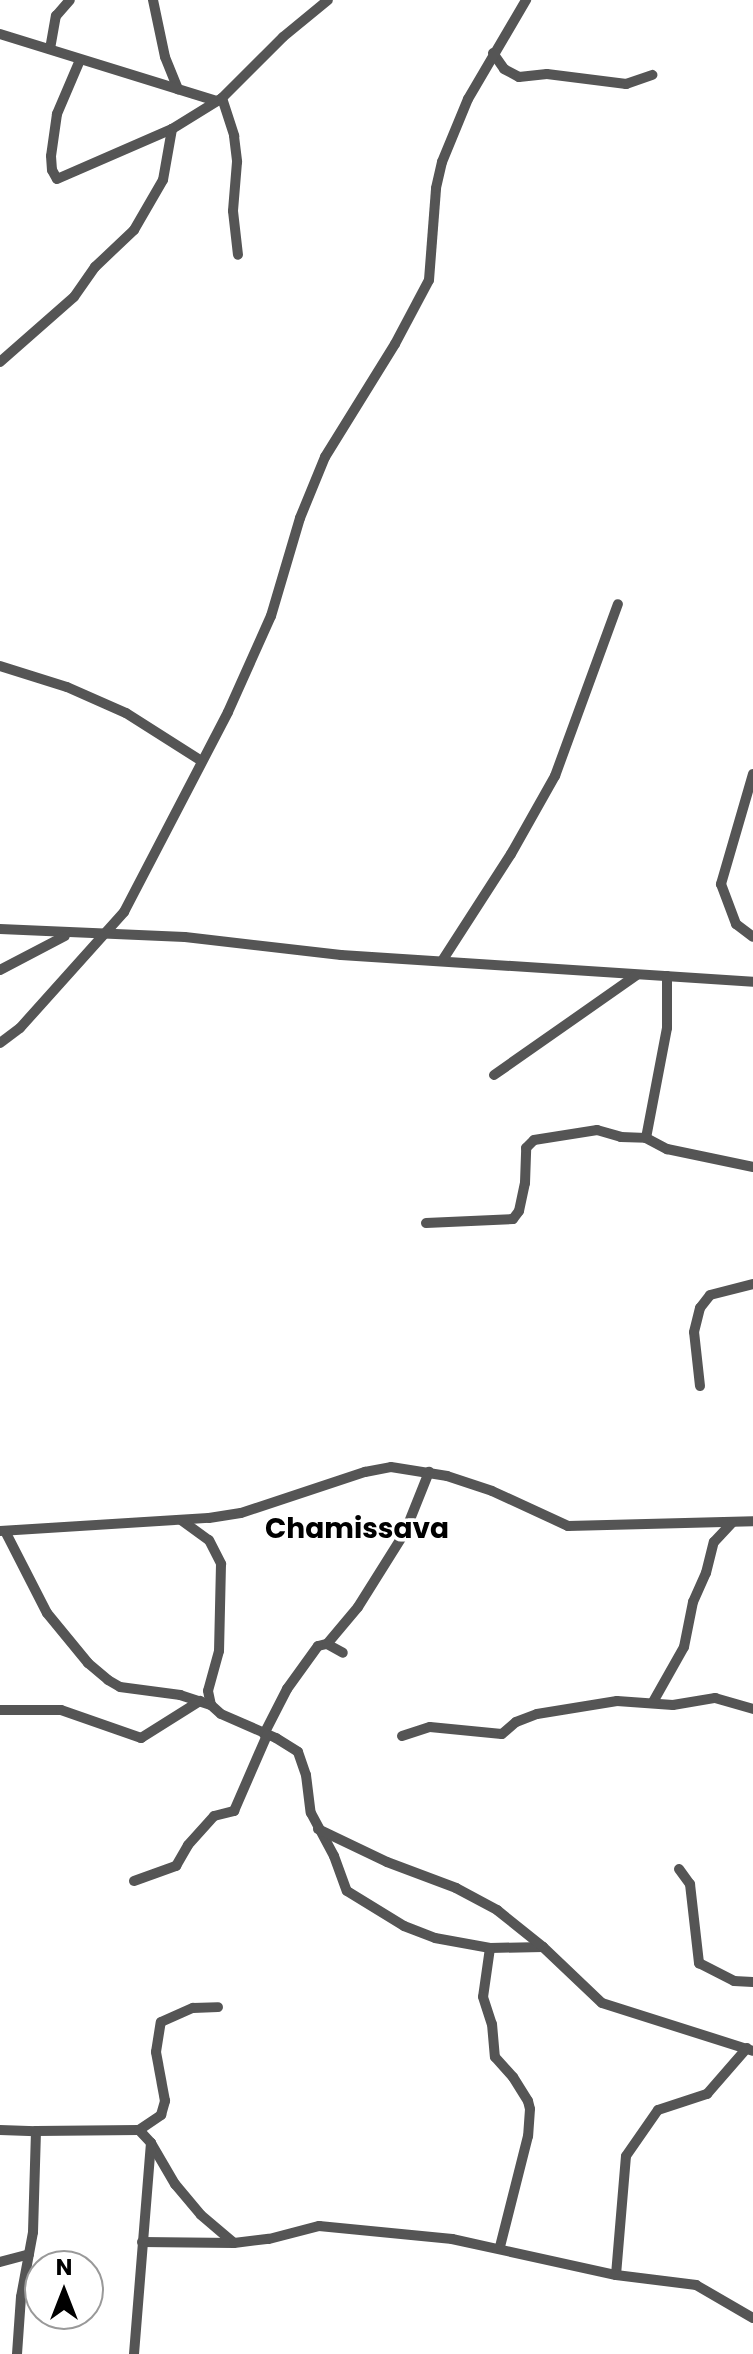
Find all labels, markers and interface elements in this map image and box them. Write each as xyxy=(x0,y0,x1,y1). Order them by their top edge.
district label: Chamissava xyxy=(265,1512,449,1546)
north arrow xyxy=(24,2250,104,2330)
text: N xyxy=(56,2252,72,2283)

